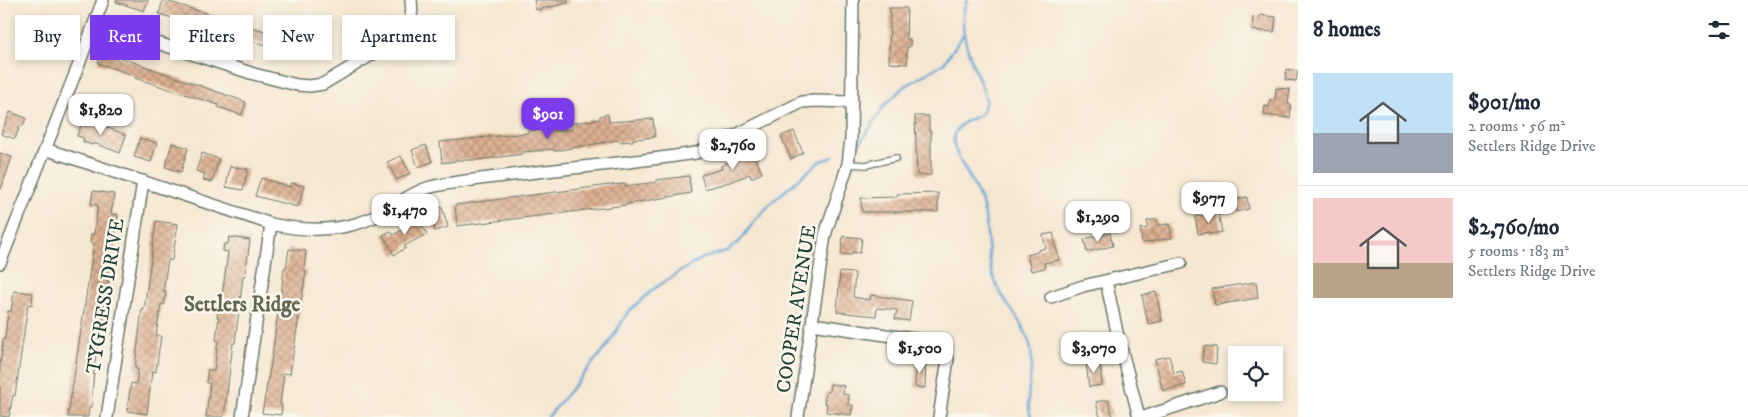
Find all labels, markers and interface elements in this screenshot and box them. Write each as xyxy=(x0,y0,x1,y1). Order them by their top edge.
chip: Buy xyxy=(15,15,80,60)
chip: Rent xyxy=(90,15,160,60)
chip: Filters xyxy=(170,15,253,60)
chip: New xyxy=(263,15,332,60)
chip: Apartment xyxy=(342,15,455,60)
icon: filters xyxy=(1705,16,1733,44)
text: 8 homes xyxy=(1313,17,1381,43)
text: $901/mo xyxy=(1468,90,1541,116)
icon: home xyxy=(1353,93,1413,153)
pin: $1,820 xyxy=(60,94,142,136)
pin: $901 xyxy=(518,98,578,140)
text: $1,820 xyxy=(79,100,123,120)
text: $901 xyxy=(532,104,564,124)
text: 2 rooms · 56 m² xyxy=(1468,116,1565,136)
pin: $2,760 xyxy=(692,128,774,171)
text: $2,760 xyxy=(710,135,756,155)
text: Settlers Ridge Drive xyxy=(1468,136,1596,156)
pin: $977 xyxy=(1179,182,1239,224)
text: $977 xyxy=(1192,188,1226,208)
pin: $1,470 xyxy=(364,194,446,236)
text: $1,470 xyxy=(383,200,427,220)
pin: $1,290 xyxy=(1057,200,1139,243)
text: $1,290 xyxy=(1076,207,1120,227)
text: $2,760/mo xyxy=(1468,215,1559,241)
street label: TYGRESS DRIVE xyxy=(81,216,131,376)
icon: home xyxy=(1353,218,1413,278)
street label: COOPER AVENUE xyxy=(771,223,823,395)
text: 5 rooms · 183 m² xyxy=(1468,241,1569,261)
text: Settlers Ridge Drive xyxy=(1468,261,1596,281)
district label: Settlers Ridge xyxy=(184,292,300,318)
pin: $1,500 xyxy=(879,332,961,374)
pin: $3,070 xyxy=(1053,332,1135,374)
text: $1,500 xyxy=(898,338,942,358)
text: $3,070 xyxy=(1072,338,1116,358)
map controls xyxy=(1228,346,1283,401)
button: locate xyxy=(1228,346,1283,401)

